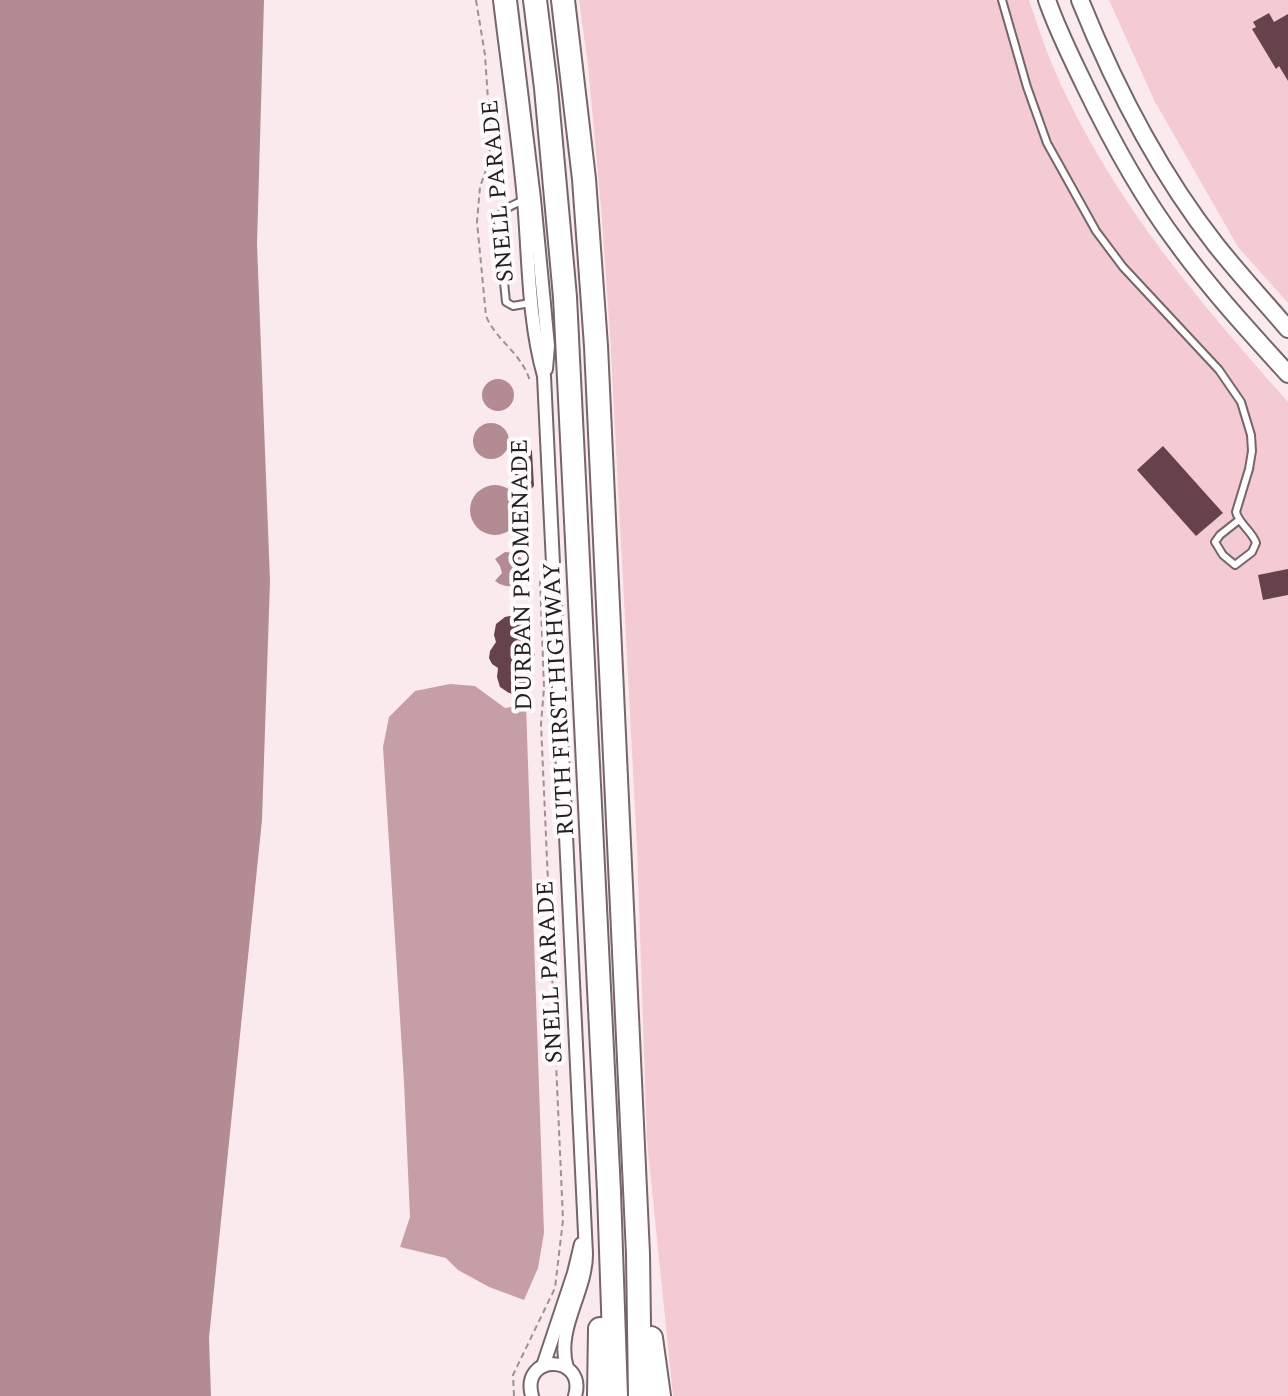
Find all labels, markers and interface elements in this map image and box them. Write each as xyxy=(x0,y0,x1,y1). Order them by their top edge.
street label: SNELL PARADE xyxy=(472,98,524,284)
street label: DURBAN PROMENADE xyxy=(502,439,542,711)
street label: RUTH FIRST HIGHWAY xyxy=(534,561,584,837)
street label: SNELL PARADE xyxy=(527,880,573,1064)

